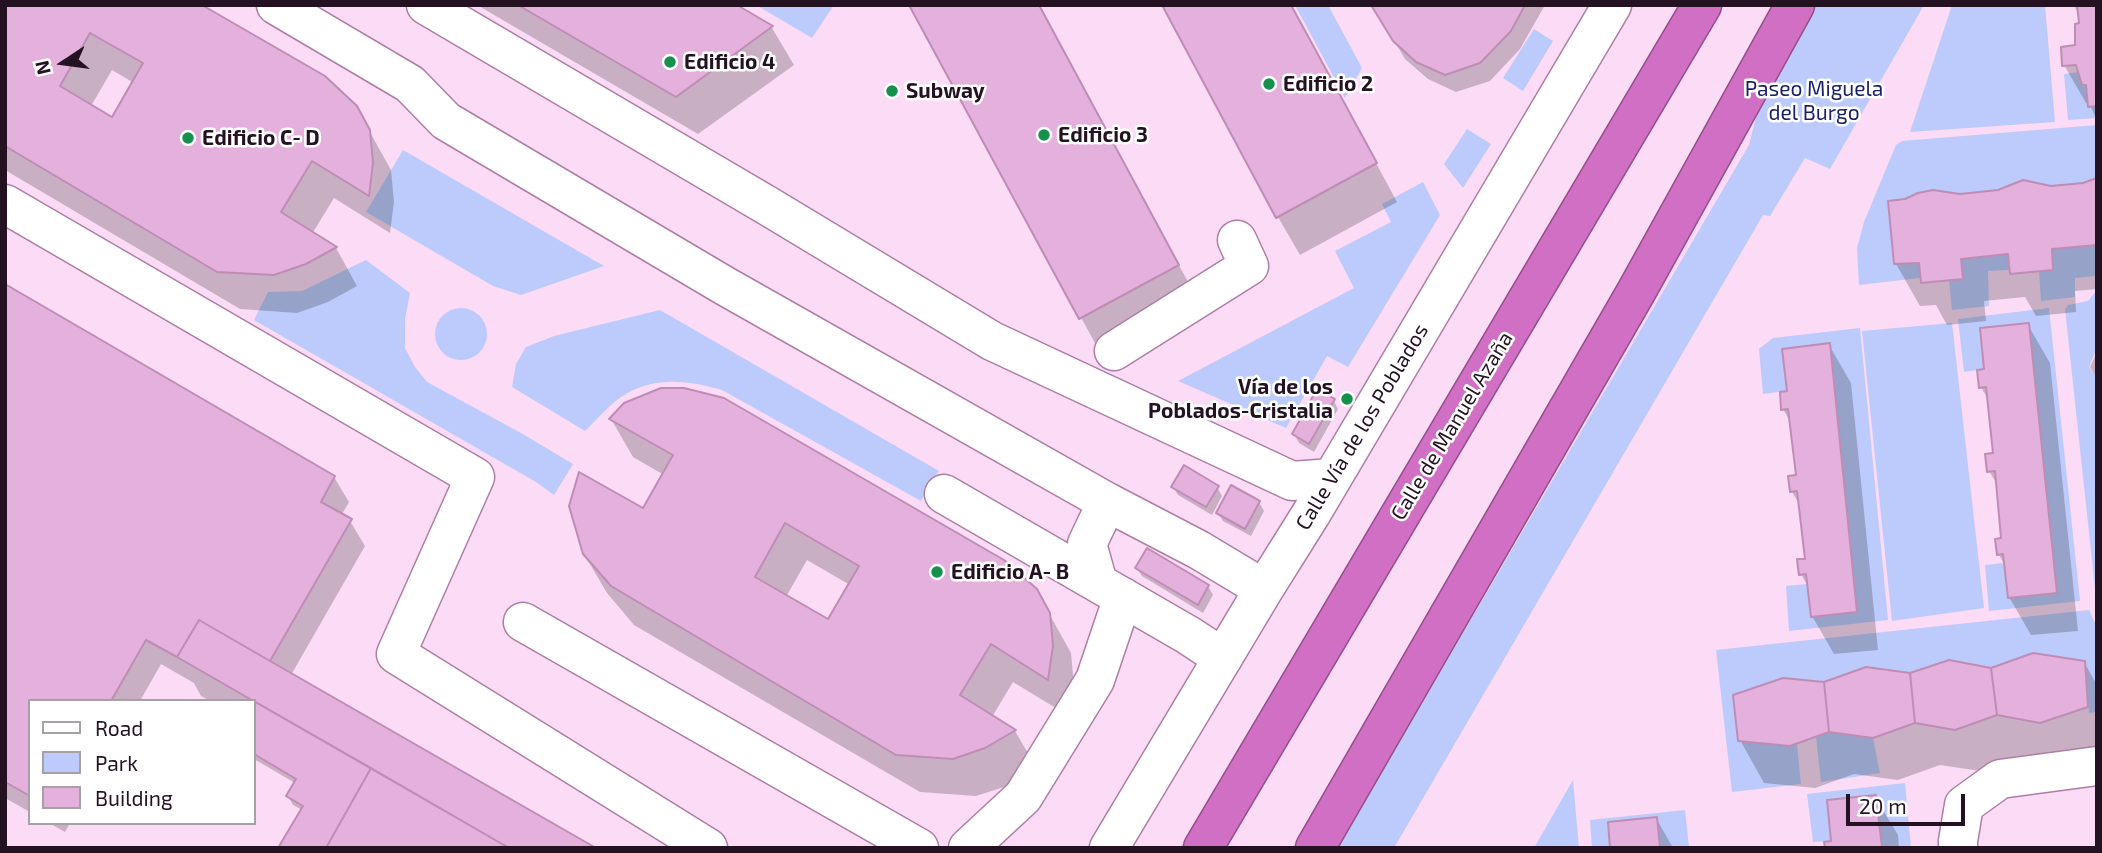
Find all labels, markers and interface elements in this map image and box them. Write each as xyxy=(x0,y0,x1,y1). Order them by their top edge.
north arrow xyxy=(28,28,98,98)
place label: Edificio 4 xyxy=(684,49,775,75)
marker: Edificio 4 xyxy=(662,54,678,70)
text: N xyxy=(29,59,55,77)
place label: Edificio 2 xyxy=(1283,71,1373,97)
marker: Edificio 2 xyxy=(1261,76,1277,92)
park label: Paseo Miguela del Burgo xyxy=(1745,76,1883,126)
place label: Subway xyxy=(906,78,985,104)
marker: Subway xyxy=(884,83,900,99)
place label: Edificio 3 xyxy=(1058,122,1148,148)
place label: Edificio C- D xyxy=(202,125,320,151)
marker: Edificio 3 xyxy=(1036,127,1052,143)
marker: Edificio C- D xyxy=(180,130,196,146)
street label: Calle Vía de los Poblados xyxy=(1290,319,1434,535)
street label: Calle de Manuel Azaña xyxy=(1386,327,1518,525)
place label: Vía de los Poblados-Cristalia xyxy=(1148,374,1333,424)
marker: Vía de los Poblados-Cristalia xyxy=(1339,391,1355,407)
place label: Edificio A- B xyxy=(951,559,1069,585)
marker: Edificio A- B xyxy=(929,564,945,580)
legend xyxy=(28,699,256,825)
text: Road xyxy=(95,715,143,740)
text: Park xyxy=(95,750,138,775)
scale bar xyxy=(1850,780,1969,824)
text: Building xyxy=(95,785,173,810)
text: 20 m xyxy=(1859,793,1907,818)

